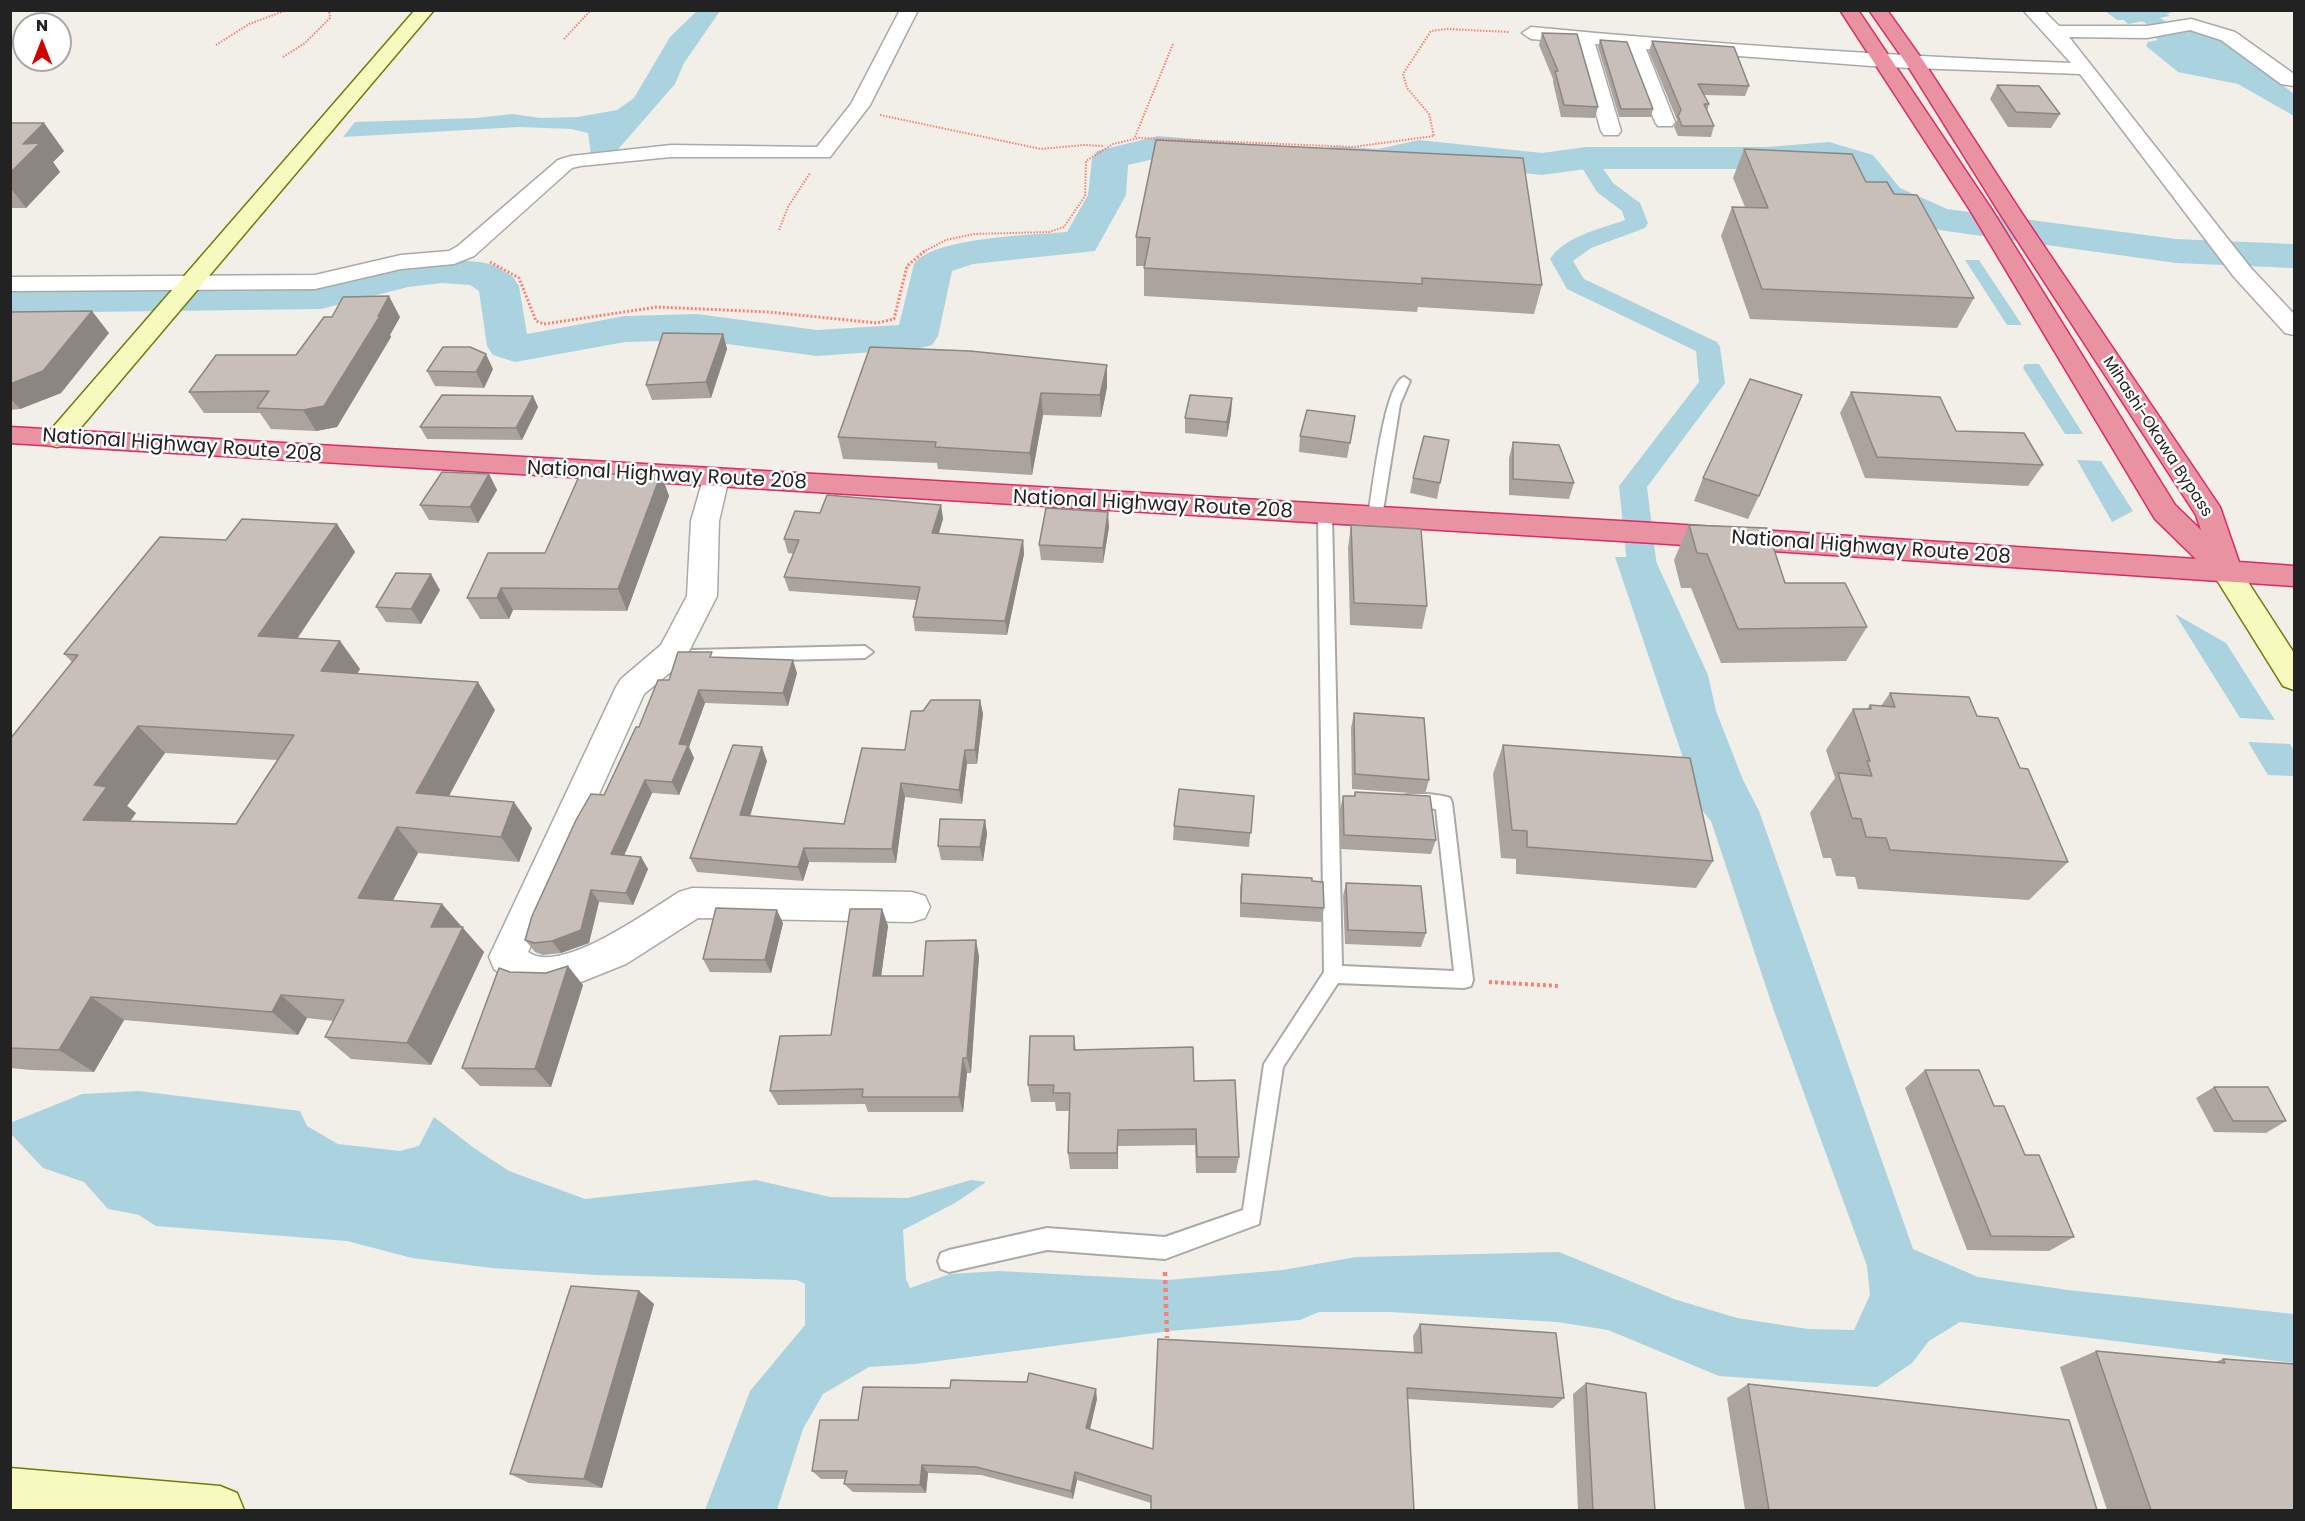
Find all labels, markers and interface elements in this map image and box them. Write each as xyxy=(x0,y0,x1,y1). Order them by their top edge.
north arrow xyxy=(12,12,72,72)
text: N xyxy=(36,14,48,37)
street label: Mihashi-Okawa Bypass xyxy=(2098,353,2216,521)
street label: National Highway Route 208 xyxy=(41,424,323,468)
street label: National Highway Route 208 xyxy=(526,457,808,495)
street label: National Highway Route 208 xyxy=(1012,486,1294,524)
street label: National Highway Route 208 xyxy=(1730,526,2012,570)

